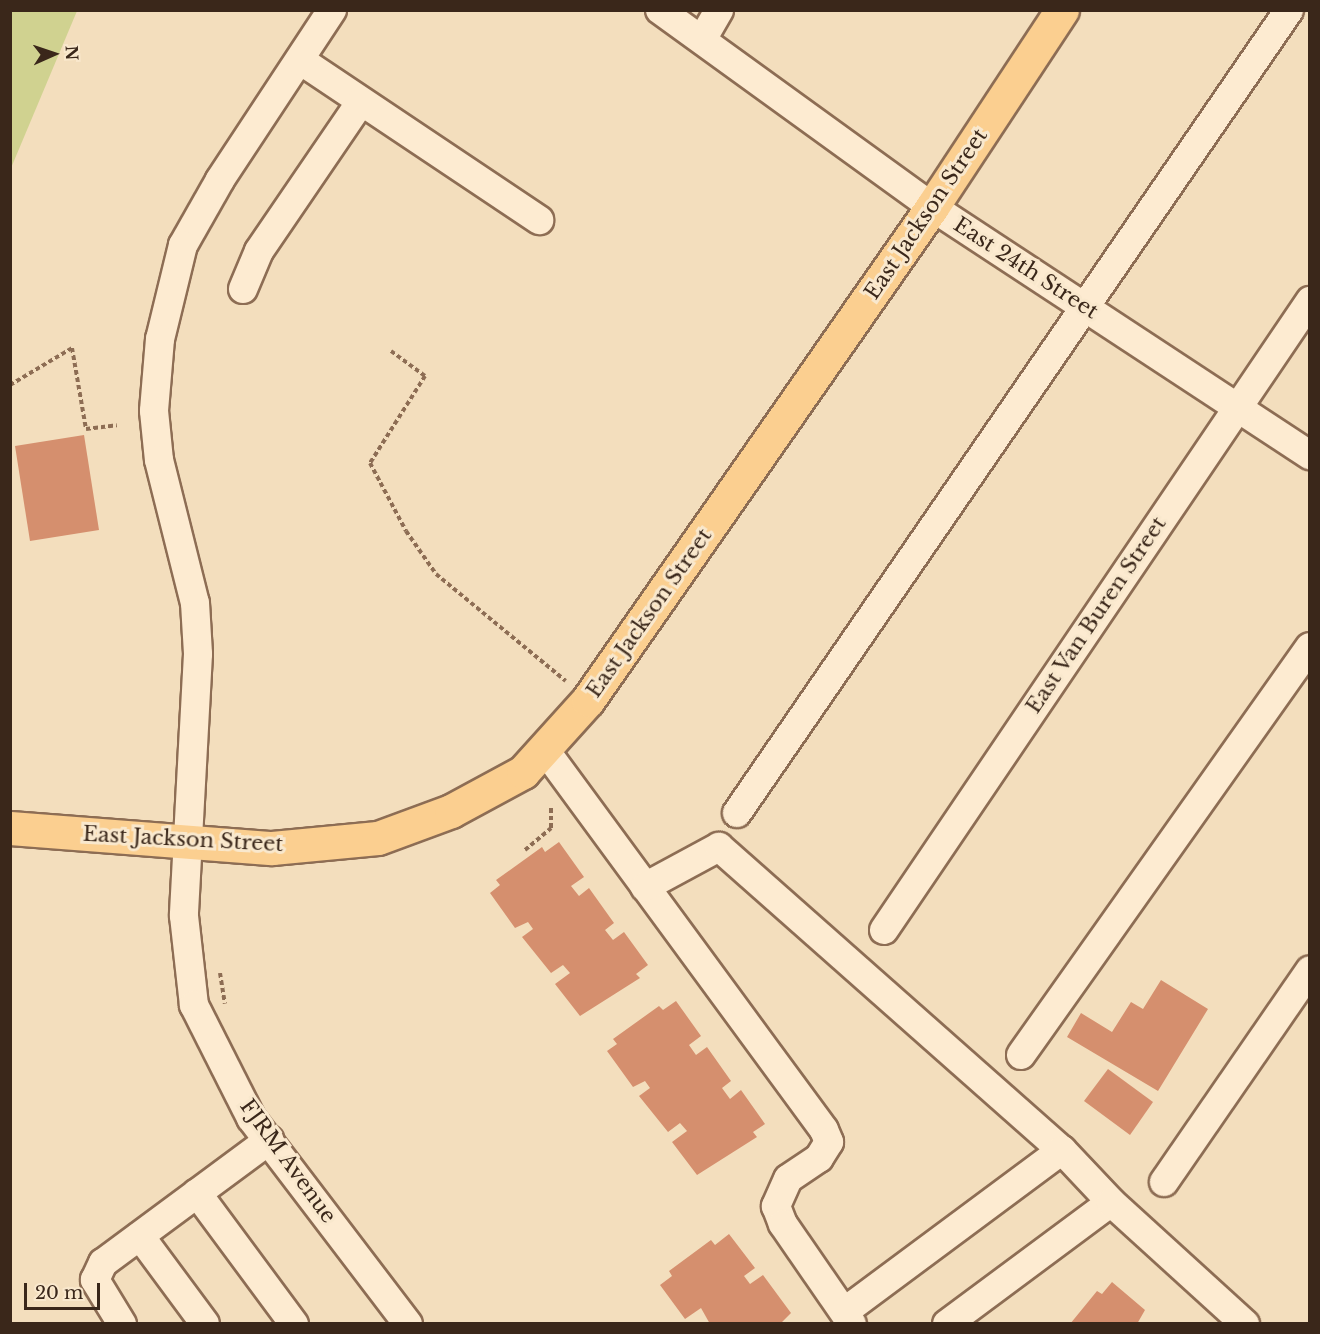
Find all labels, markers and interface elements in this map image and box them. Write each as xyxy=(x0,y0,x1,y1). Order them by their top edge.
north arrow xyxy=(24,24,84,84)
text: N xyxy=(62,45,82,61)
street label: East Jackson Street xyxy=(859,124,993,304)
street label: East 24th Street xyxy=(949,212,1103,324)
street label: East Van Buren Street xyxy=(1021,512,1171,718)
street label: East Jackson Street xyxy=(581,524,717,702)
street label: East Jackson Street xyxy=(82,821,284,857)
street label: FJRM Avenue xyxy=(234,1094,342,1228)
scale bar xyxy=(27,1271,104,1309)
text: 20 m xyxy=(35,1282,83,1304)

